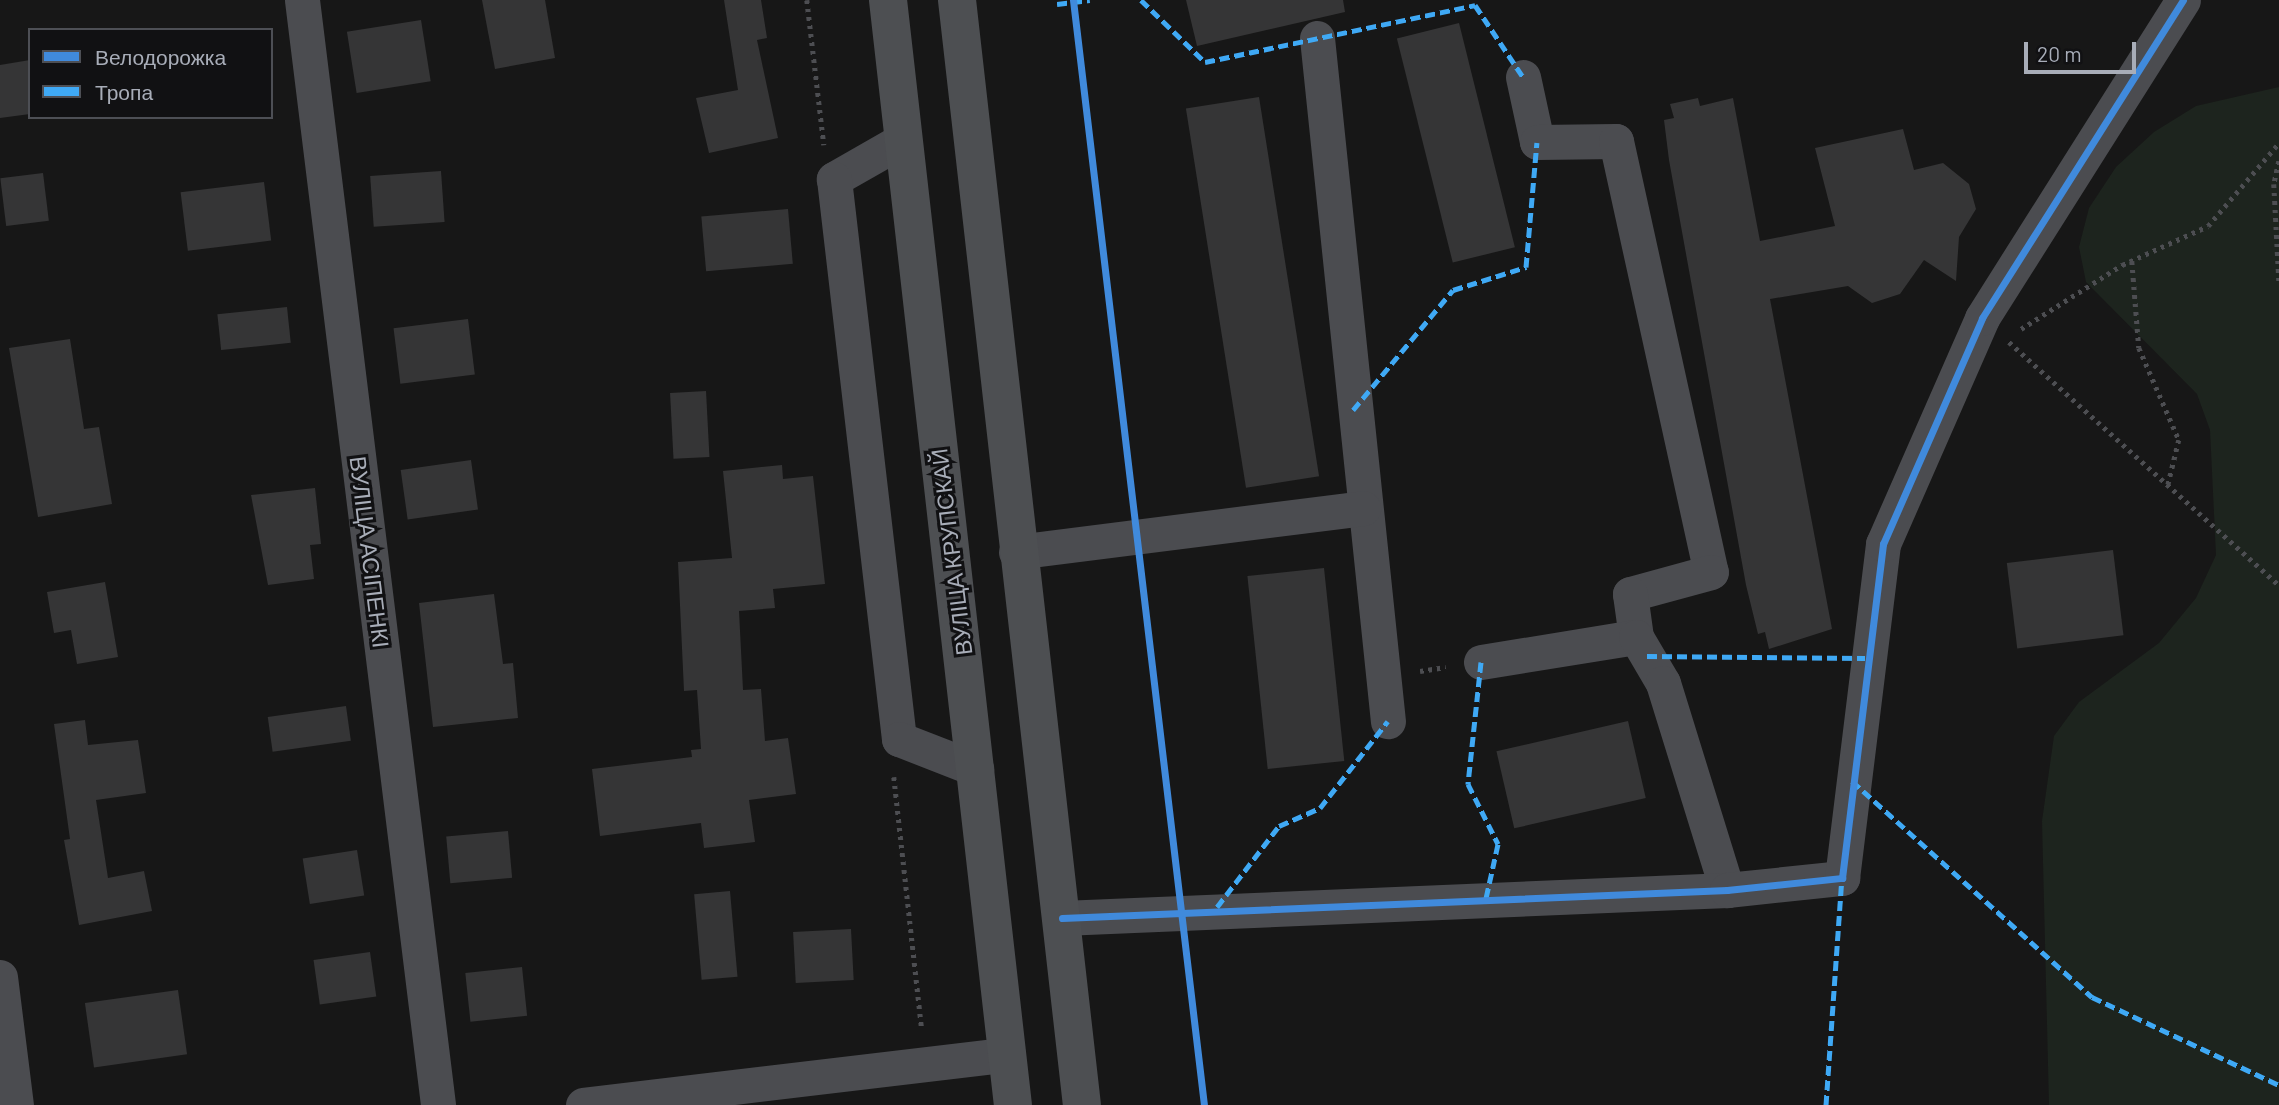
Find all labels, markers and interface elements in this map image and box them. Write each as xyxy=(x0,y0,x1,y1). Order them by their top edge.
legend xyxy=(28,28,273,119)
scale bar xyxy=(2027,28,2139,72)
text: 20 m xyxy=(2037,41,2082,66)
text: Велодорожка xyxy=(95,44,226,69)
text: Тропа xyxy=(95,79,153,104)
street label: ВУЛІЦА КРУПСКАЙ xyxy=(925,447,977,657)
street label: ВУЛІЦА АСІПЕНКІ xyxy=(345,455,395,649)

